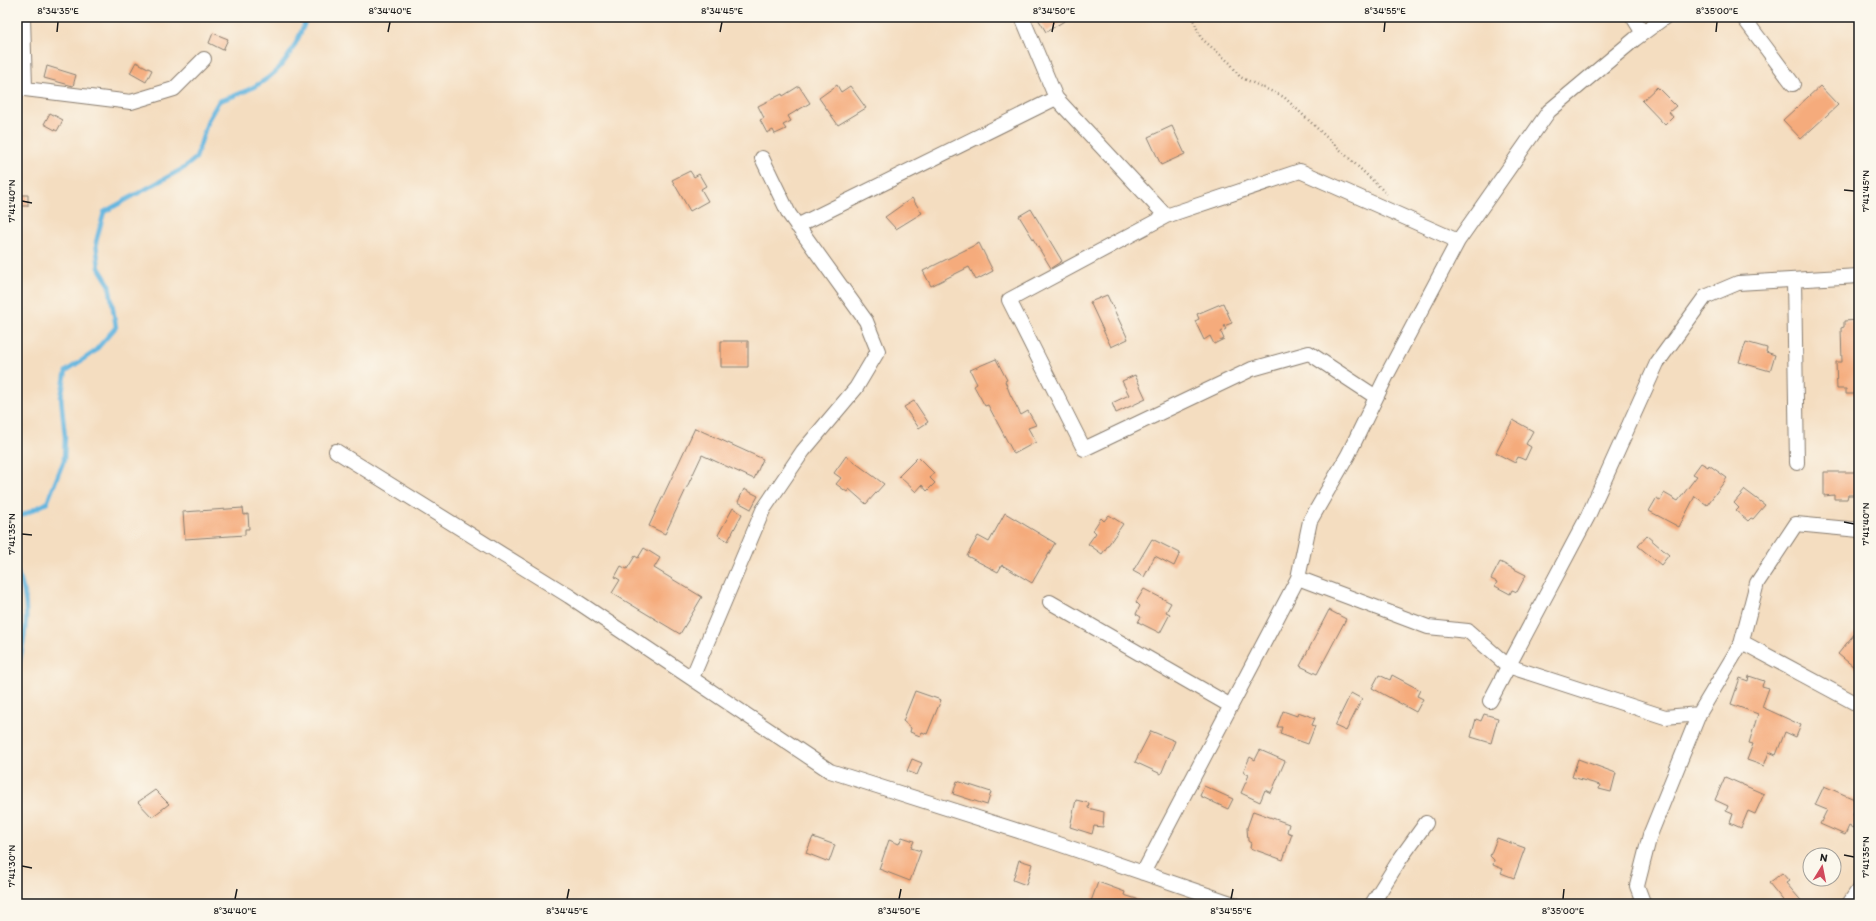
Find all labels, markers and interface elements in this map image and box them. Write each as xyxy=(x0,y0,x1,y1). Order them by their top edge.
text: 8°34'35"E xyxy=(37,4,79,17)
text: 8°34'40"E xyxy=(368,4,412,17)
text: 8°34'45"E xyxy=(701,4,744,17)
text: 8°34'50"E xyxy=(1033,4,1076,17)
text: 8°34'55"E xyxy=(1364,4,1406,17)
text: 8°35'00"E xyxy=(1696,4,1739,17)
text: 7°41'45"N xyxy=(1859,170,1872,212)
text: 7°41'40"N xyxy=(5,179,18,223)
text: 7°41'40"N xyxy=(1859,502,1872,546)
text: 7°41'35"N xyxy=(5,513,18,555)
text: 7°41'35"N xyxy=(1859,836,1872,878)
text: 7°41'30"N xyxy=(5,845,18,887)
north arrow xyxy=(1802,847,1842,887)
text: N xyxy=(1819,851,1828,865)
text: 8°34'40"E xyxy=(213,904,257,917)
text: 8°34'45"E xyxy=(546,904,589,917)
text: 8°34'50"E xyxy=(878,904,921,917)
text: 8°34'55"E xyxy=(1210,904,1252,917)
text: 8°35'00"E xyxy=(1542,904,1585,917)

